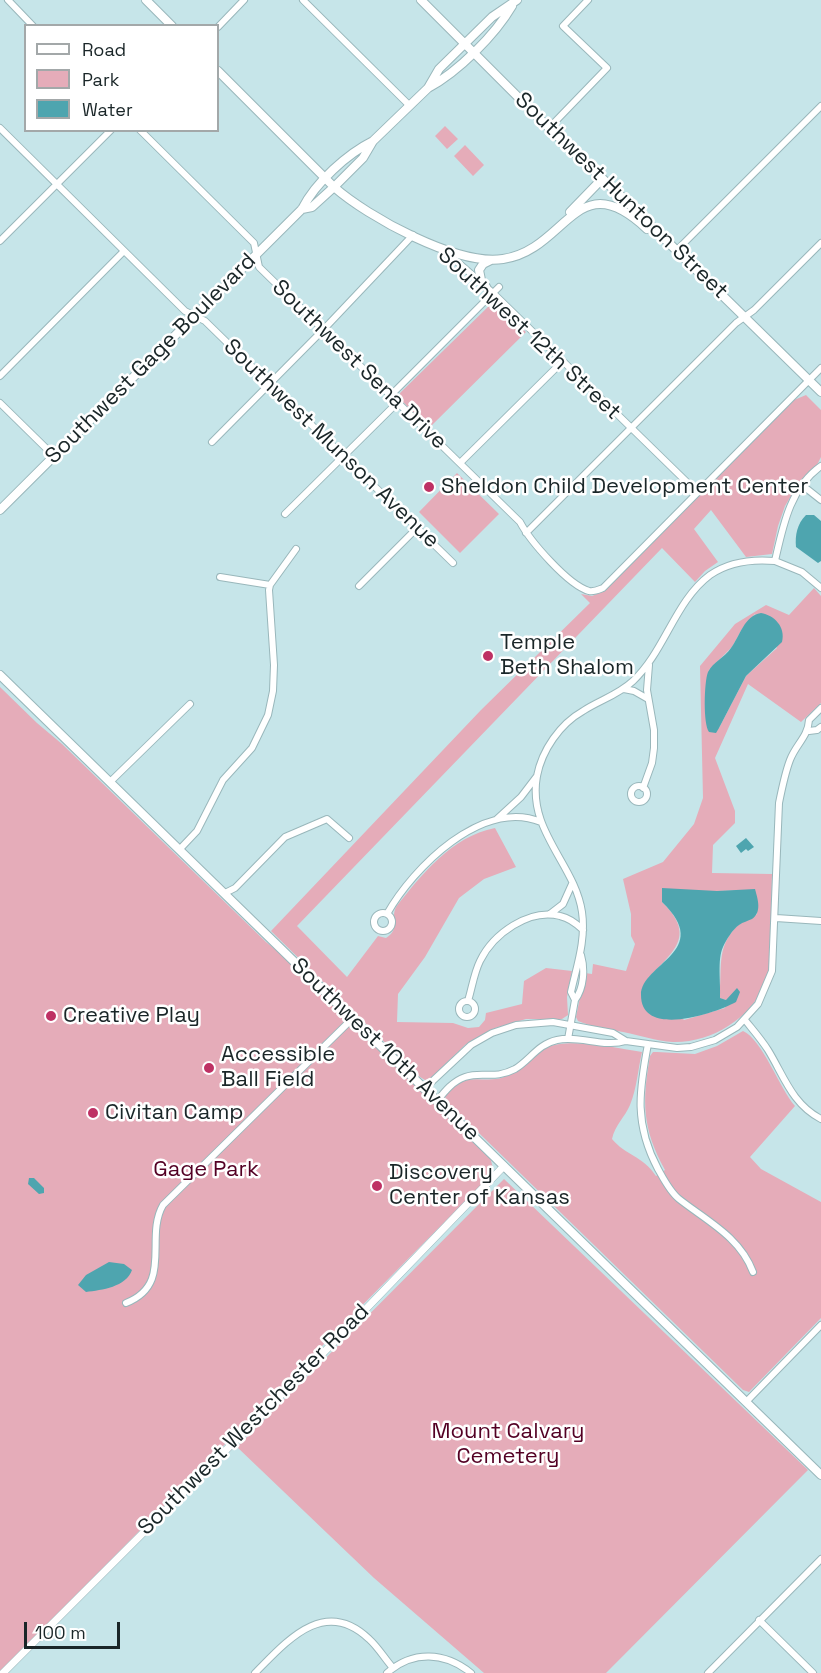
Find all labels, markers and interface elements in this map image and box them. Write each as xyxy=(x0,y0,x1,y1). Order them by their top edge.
legend xyxy=(24,24,219,132)
text: Road xyxy=(82,38,126,61)
text: Park xyxy=(82,68,119,91)
street label: Southwest Huntoon Street xyxy=(509,87,733,305)
text: Water xyxy=(82,98,133,121)
street label: Southwest 12th Street xyxy=(432,242,626,426)
street label: Southwest Gage Boulevard xyxy=(40,248,262,470)
street label: Southwest Sena Drive xyxy=(266,275,452,455)
street label: Southwest Munson Avenue xyxy=(218,334,444,554)
place label: Sheldon Child Development Center xyxy=(441,474,809,500)
marker: Sheldon Child Development Center xyxy=(422,480,436,494)
place label: Temple Beth Shalom xyxy=(500,630,634,682)
marker: Temple Beth Shalom xyxy=(481,649,495,663)
street label: Southwest 10th Avenue xyxy=(285,953,485,1147)
place label: Creative Play xyxy=(63,1003,200,1029)
marker: Creative Play xyxy=(44,1009,58,1023)
place label: Accessible Ball Field xyxy=(221,1042,335,1094)
marker: Accessible Ball Field xyxy=(202,1061,216,1075)
place label: Civitan Camp xyxy=(105,1100,243,1126)
marker: Civitan Camp xyxy=(86,1106,100,1120)
park label: Gage Park xyxy=(153,1157,259,1183)
place label: Discovery Center of Kansas xyxy=(389,1160,570,1212)
marker: Discovery Center of Kansas xyxy=(370,1179,384,1193)
street label: Southwest Westchester Road xyxy=(133,1299,375,1541)
park label: Mount Calvary Cemetery xyxy=(431,1419,585,1470)
scale bar xyxy=(27,1610,123,1648)
text: 100 m xyxy=(35,1621,86,1644)

